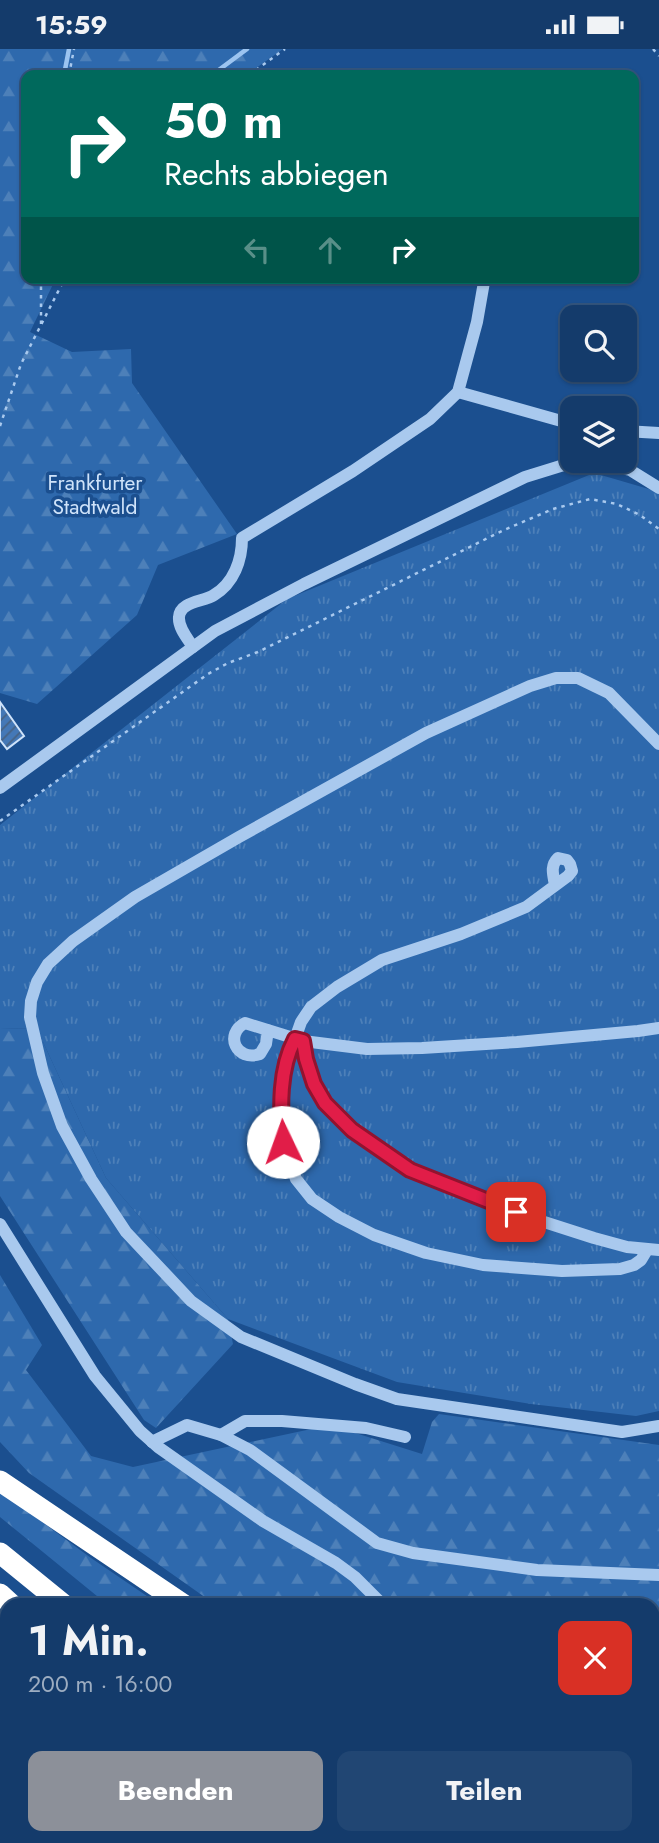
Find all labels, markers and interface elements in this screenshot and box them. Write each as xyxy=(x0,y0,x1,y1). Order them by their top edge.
text: 15:59 xyxy=(35,6,108,44)
text: 50 m xyxy=(164,86,283,156)
icon: right xyxy=(49,98,140,189)
text: Rechts abbiegen xyxy=(164,151,389,197)
icon: left xyxy=(238,231,276,269)
icon: ahead xyxy=(311,231,349,269)
icon: right xyxy=(384,231,422,269)
map controls xyxy=(560,305,637,473)
button: search xyxy=(560,305,637,382)
button: layers xyxy=(560,396,637,473)
park label: Frankfurter Stadtwald xyxy=(48,468,143,522)
position arrow xyxy=(246,1105,320,1179)
pin xyxy=(486,1182,546,1242)
icon: arrive xyxy=(497,1193,535,1231)
text: 1 Min. xyxy=(28,1610,149,1671)
button: close xyxy=(558,1621,632,1695)
text: 200 m · 16:00 xyxy=(28,1667,172,1701)
button: Beenden xyxy=(28,1751,323,1831)
button: Teilen xyxy=(337,1751,632,1831)

